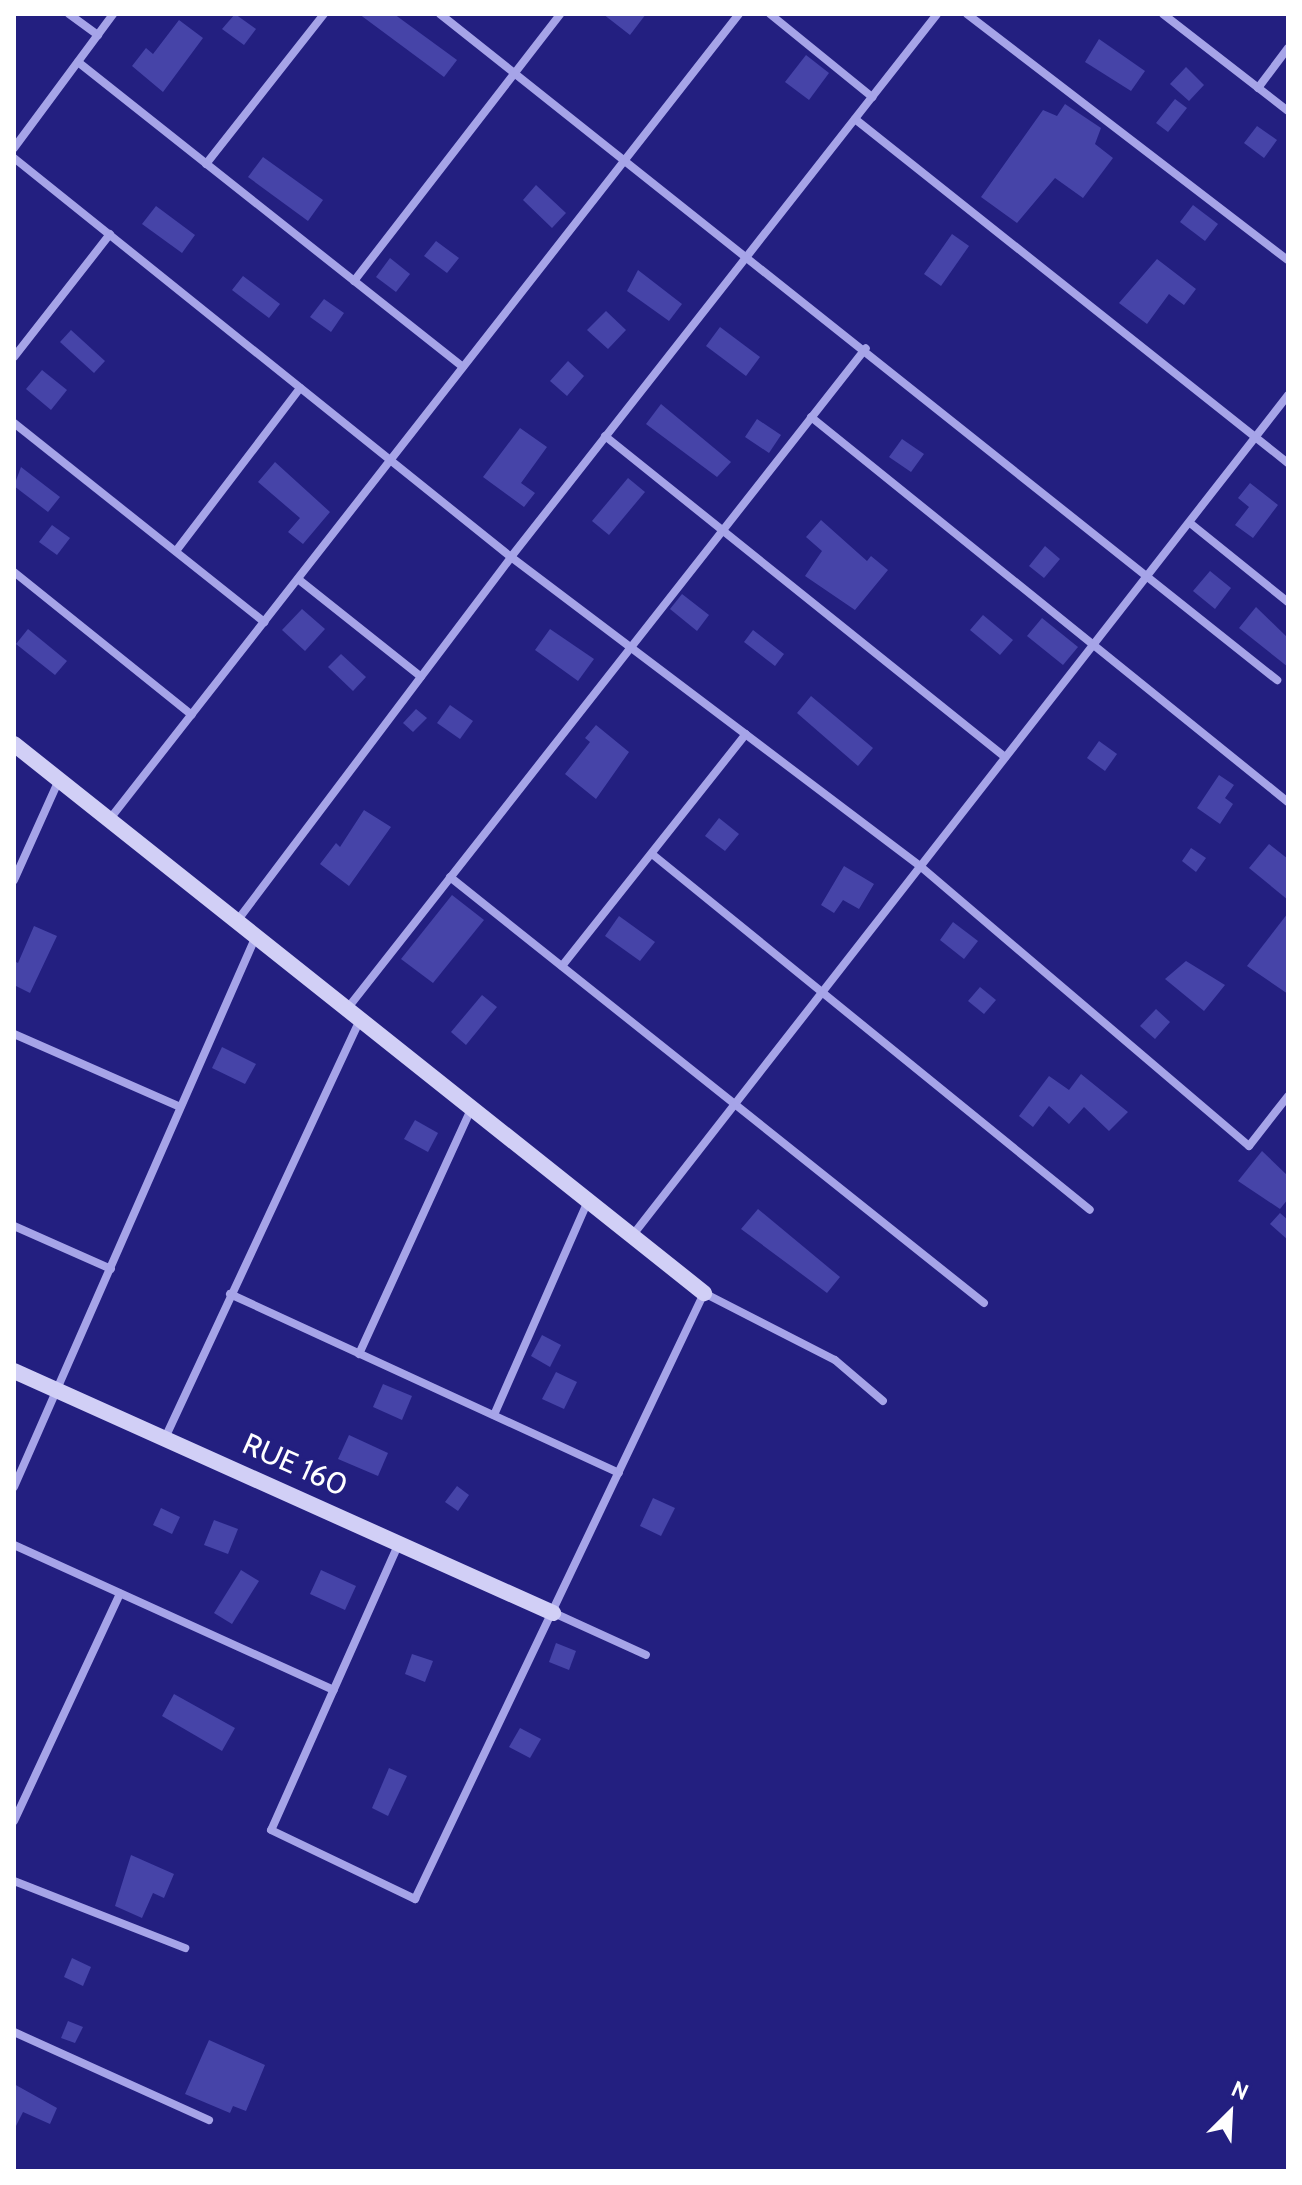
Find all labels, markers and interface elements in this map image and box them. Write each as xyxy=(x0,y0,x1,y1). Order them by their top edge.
street label: RUE 160 xyxy=(237,1426,353,1504)
north arrow xyxy=(1190,2073,1270,2153)
text: N xyxy=(1227,2075,1253,2106)

